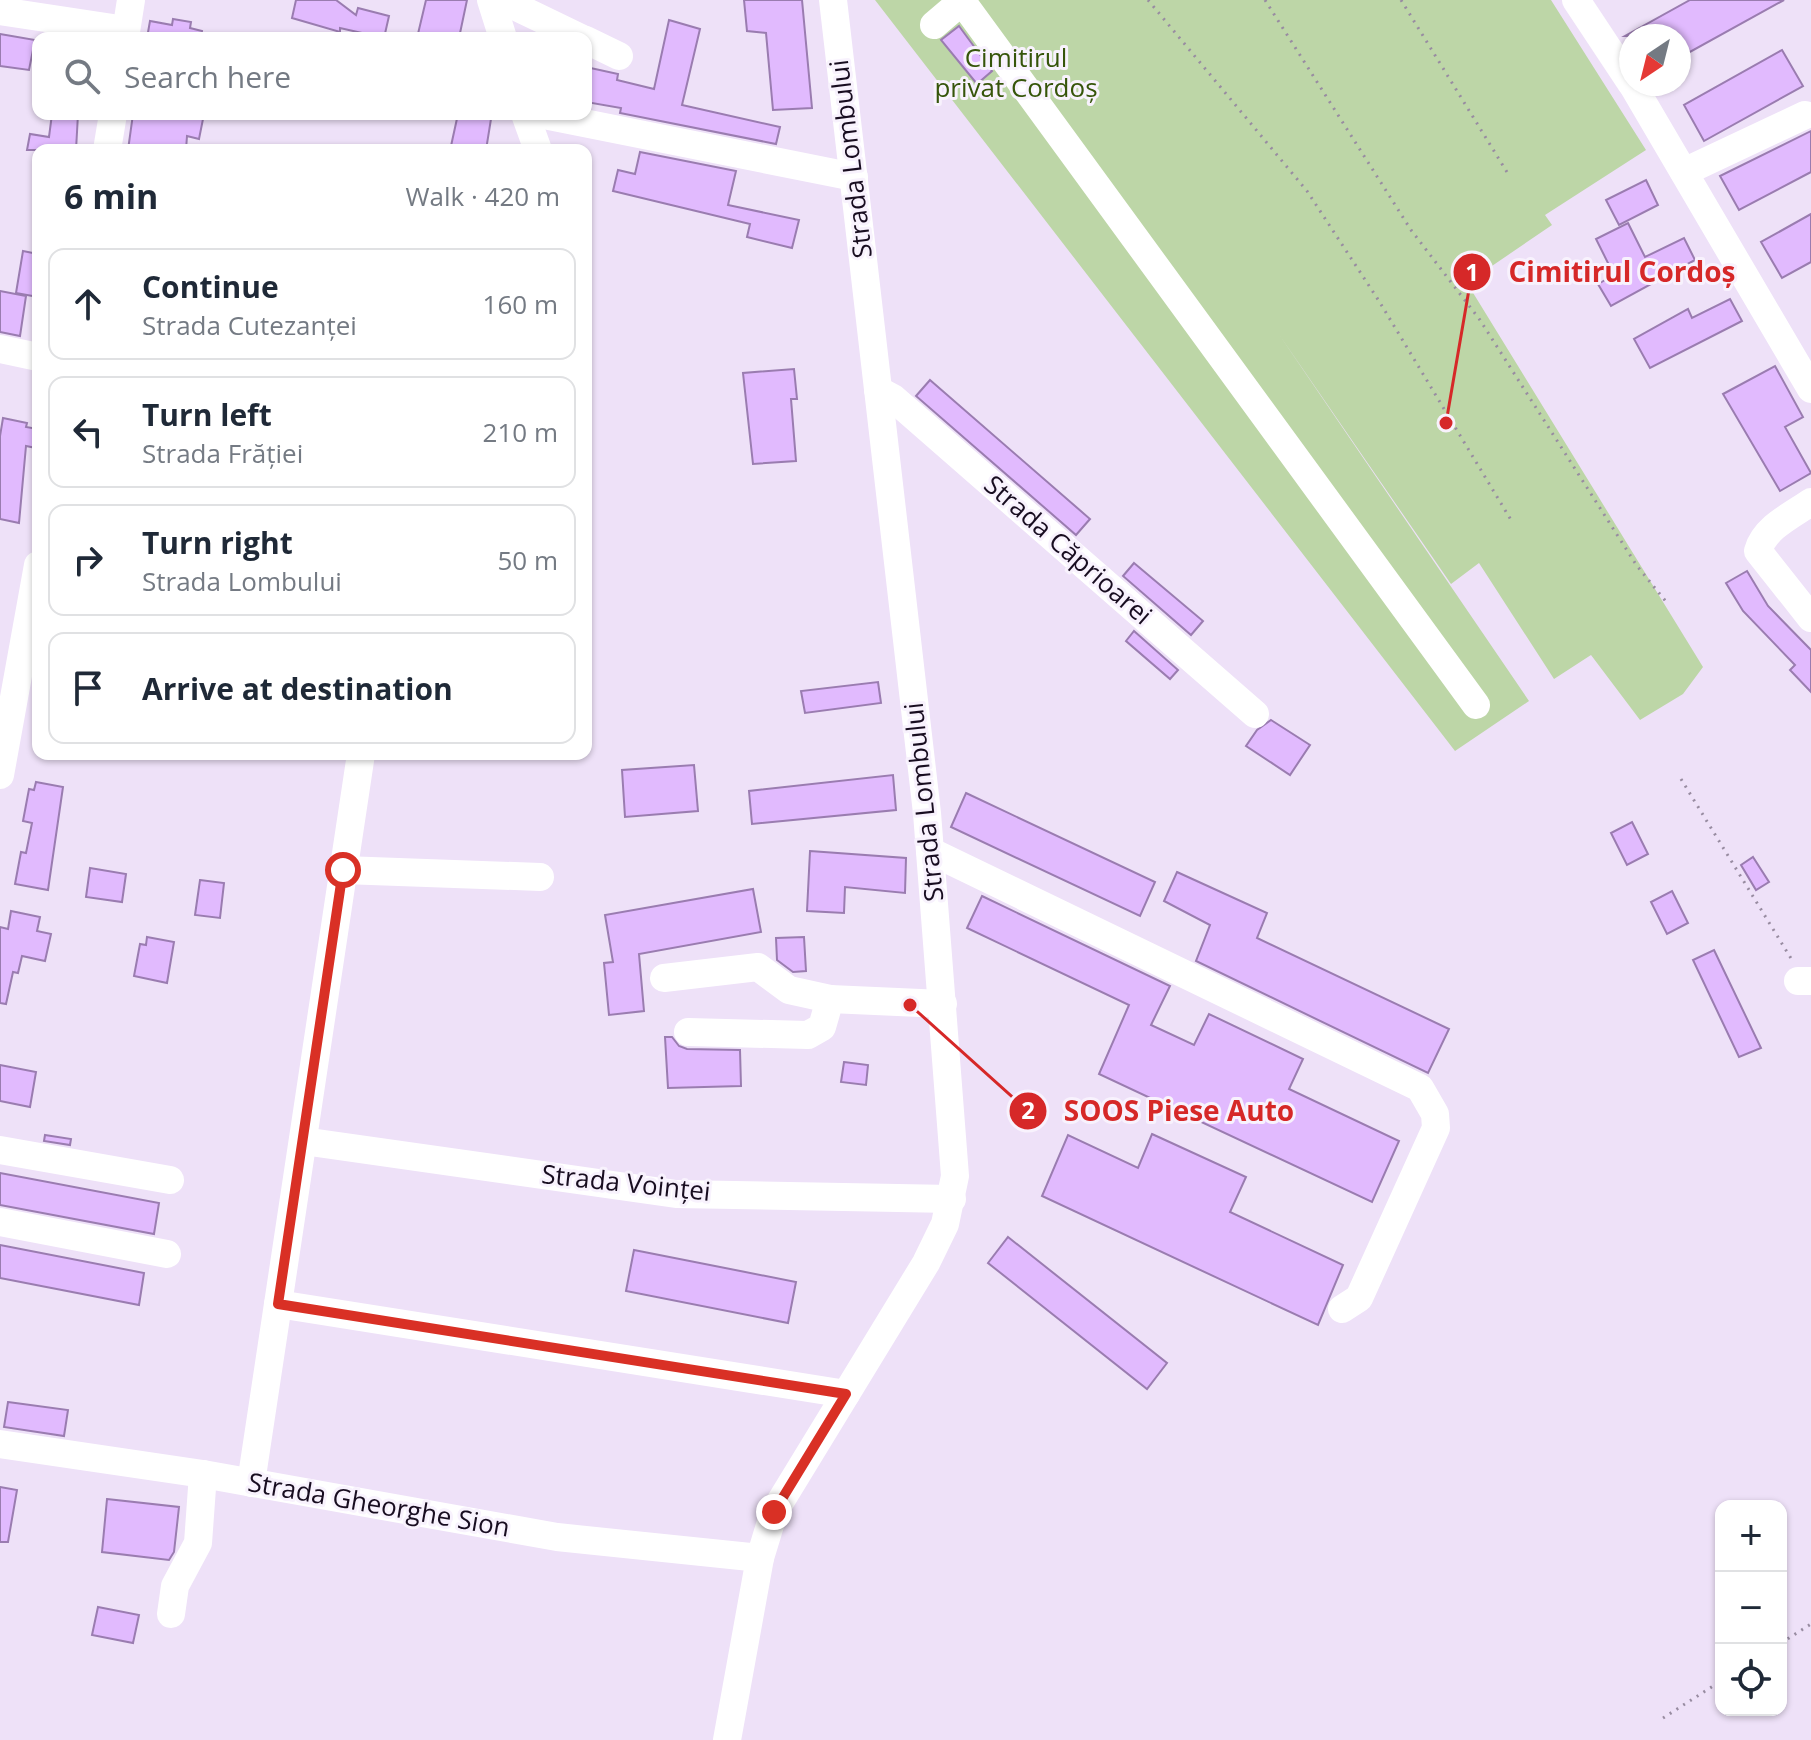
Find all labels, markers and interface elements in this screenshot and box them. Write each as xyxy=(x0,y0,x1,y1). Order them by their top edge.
north arrow xyxy=(1619,24,1691,96)
search box xyxy=(32,32,592,120)
park label: Cimitirul privat Cordoș xyxy=(934,39,1098,105)
icon: search xyxy=(60,54,104,98)
text: Search here xyxy=(124,56,291,97)
street label: Strada Lombului xyxy=(820,58,880,261)
text: 6 min xyxy=(64,173,158,219)
text: Walk · 420 m xyxy=(406,178,560,214)
callout: Cimitirul Cordoș xyxy=(1452,246,1751,298)
text: Cimitirul Cordoș xyxy=(1509,252,1735,290)
text: 1 xyxy=(1465,255,1479,288)
text: Continue xyxy=(142,266,279,307)
icon: ahead xyxy=(66,282,110,326)
text: 160 m xyxy=(483,286,558,322)
text: Strada Cutezanței xyxy=(142,307,357,343)
text: Turn left xyxy=(142,394,272,435)
icon: left xyxy=(66,410,110,454)
text: 210 m xyxy=(483,414,558,450)
text: Strada Frăției xyxy=(142,435,303,471)
street label: Strada Căprioarei xyxy=(977,466,1160,632)
text: Turn right xyxy=(142,522,293,563)
icon: right xyxy=(66,538,110,582)
text: 50 m xyxy=(497,542,558,578)
text: Strada Lombului xyxy=(142,563,342,599)
icon: arrive xyxy=(66,666,110,710)
text: Arrive at destination xyxy=(142,668,453,709)
street label: Strada Lombului xyxy=(895,701,951,903)
route start xyxy=(325,852,361,888)
callout: SOOS Piese Auto xyxy=(1008,1085,1310,1137)
text: SOOS Piese Auto xyxy=(1064,1091,1294,1129)
text: 2 xyxy=(1021,1093,1035,1126)
street label: Strada Voinței xyxy=(540,1155,712,1209)
street label: Strada Gheorghe Sion xyxy=(245,1463,513,1545)
route end xyxy=(756,1494,792,1530)
map controls xyxy=(1715,1500,1787,1716)
button: + xyxy=(1715,1500,1787,1572)
button: − xyxy=(1715,1572,1787,1644)
button: locate xyxy=(1715,1644,1787,1716)

